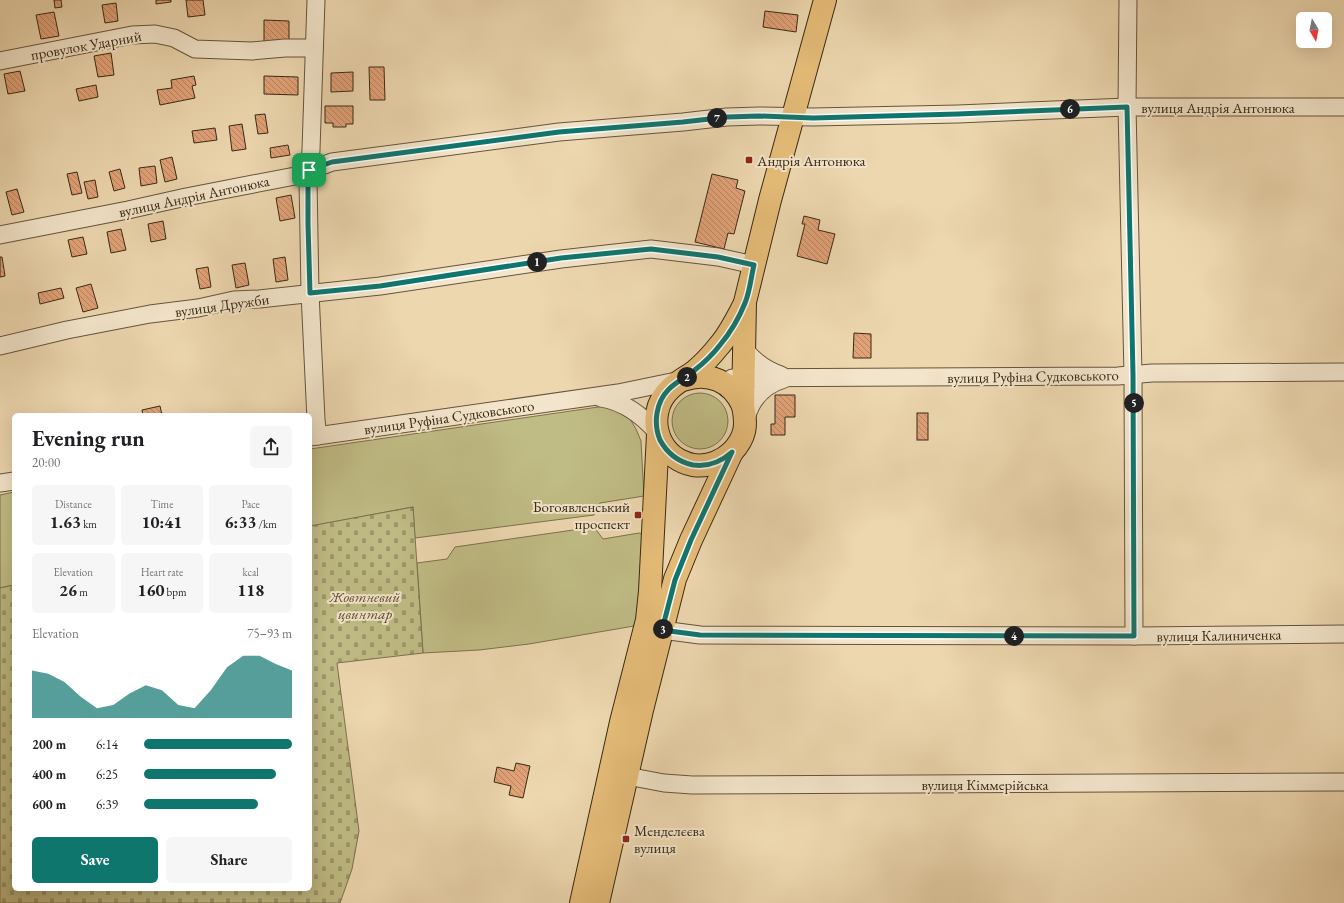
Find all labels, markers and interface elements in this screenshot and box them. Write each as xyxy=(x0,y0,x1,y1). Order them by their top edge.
north arrow xyxy=(1296,12,1332,48)
map controls xyxy=(1296,12,1332,48)
street label: провулок Ударний xyxy=(29,26,143,64)
street label: вулиця Андрія Антонюка xyxy=(1141,98,1295,117)
pin: 6 xyxy=(1060,99,1080,119)
text: 6 xyxy=(1067,102,1073,116)
pin: 7 xyxy=(707,108,727,128)
text: 7 xyxy=(714,111,720,125)
place label: Андрія Антонюка xyxy=(756,151,866,170)
pin xyxy=(292,153,326,187)
marker: Андрія Антонюка xyxy=(744,155,754,165)
icon: arrive xyxy=(298,159,320,181)
street label: вулиця Андрія Антонюка xyxy=(117,171,271,221)
pin: 1 xyxy=(527,252,547,272)
text: 1 xyxy=(534,255,540,269)
street label: вулиця Дружби xyxy=(174,289,270,321)
street label: вулиця Руфіна Судковського xyxy=(947,365,1119,387)
pin: 2 xyxy=(677,367,697,387)
text: 2 xyxy=(684,370,690,384)
pin: 5 xyxy=(1124,393,1144,413)
street label: вулиця Руфіна Судковського xyxy=(363,396,535,438)
text: 5 xyxy=(1131,396,1137,410)
text: Evening run xyxy=(32,424,145,453)
button: share xyxy=(250,426,292,468)
text: 20:00 xyxy=(32,454,60,471)
text: Distance xyxy=(55,497,92,511)
text: Time xyxy=(151,497,173,511)
text: Pace xyxy=(241,497,260,511)
place label: Богоявленський проспект xyxy=(533,497,630,533)
marker: Богоявленський проспект xyxy=(633,510,643,520)
text: 1.63 xyxy=(50,511,81,533)
text: 10:41 xyxy=(142,511,182,533)
text: 6:33 xyxy=(225,511,256,533)
text: km xyxy=(81,517,97,531)
text: /km xyxy=(256,517,277,531)
text: Elevation xyxy=(54,565,93,579)
text: Heart rate xyxy=(141,565,183,579)
text: kcal xyxy=(242,565,259,579)
text: 26 xyxy=(59,579,77,601)
text: 160 xyxy=(137,579,164,601)
text: 118 xyxy=(237,579,264,601)
text: m xyxy=(77,585,88,599)
text: bpm xyxy=(164,585,187,599)
park label: Жовтневий цвинтар xyxy=(328,587,401,623)
pin: 3 xyxy=(653,619,673,639)
text: 3 xyxy=(660,622,666,636)
street label: вулиця Калиниченка xyxy=(1156,624,1282,646)
text: Elevation xyxy=(32,625,79,642)
text: 75–93 m xyxy=(247,625,292,642)
pin: 4 xyxy=(1004,626,1024,646)
text: 4 xyxy=(1011,629,1017,643)
text: 200 m xyxy=(32,736,66,753)
text: 6:14 xyxy=(96,736,118,753)
text: 400 m xyxy=(32,766,66,783)
text: 6:25 xyxy=(96,766,118,783)
street label: вулиця Кіммерійська xyxy=(921,775,1049,794)
text: 600 m xyxy=(32,796,66,813)
text: 6:39 xyxy=(96,796,118,813)
place label: Менделєєва вулиця xyxy=(634,821,705,857)
marker: Менделєєва вулиця xyxy=(621,834,631,844)
button: Save xyxy=(32,837,158,883)
button: Share xyxy=(166,837,292,883)

